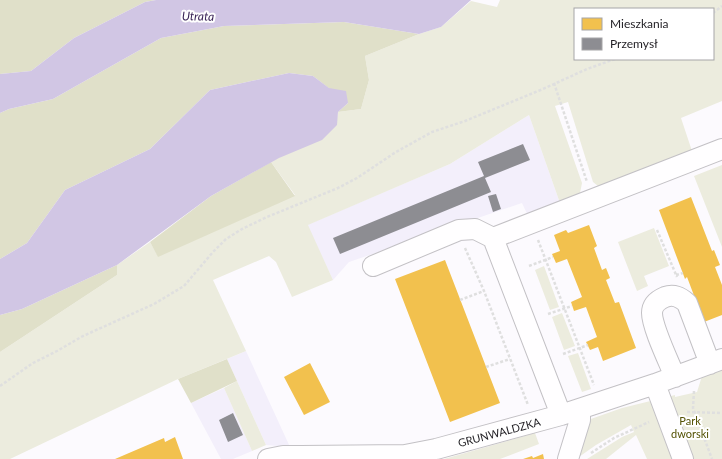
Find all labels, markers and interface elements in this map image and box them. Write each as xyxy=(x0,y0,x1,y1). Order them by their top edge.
water label: Utrata xyxy=(182,8,214,24)
legend xyxy=(574,8,714,60)
text: Mieszkania xyxy=(610,16,669,31)
text: Przemysł xyxy=(610,36,658,51)
park label: Park dworski xyxy=(671,414,709,440)
street label: GRUNWALDZKA xyxy=(456,415,542,449)

